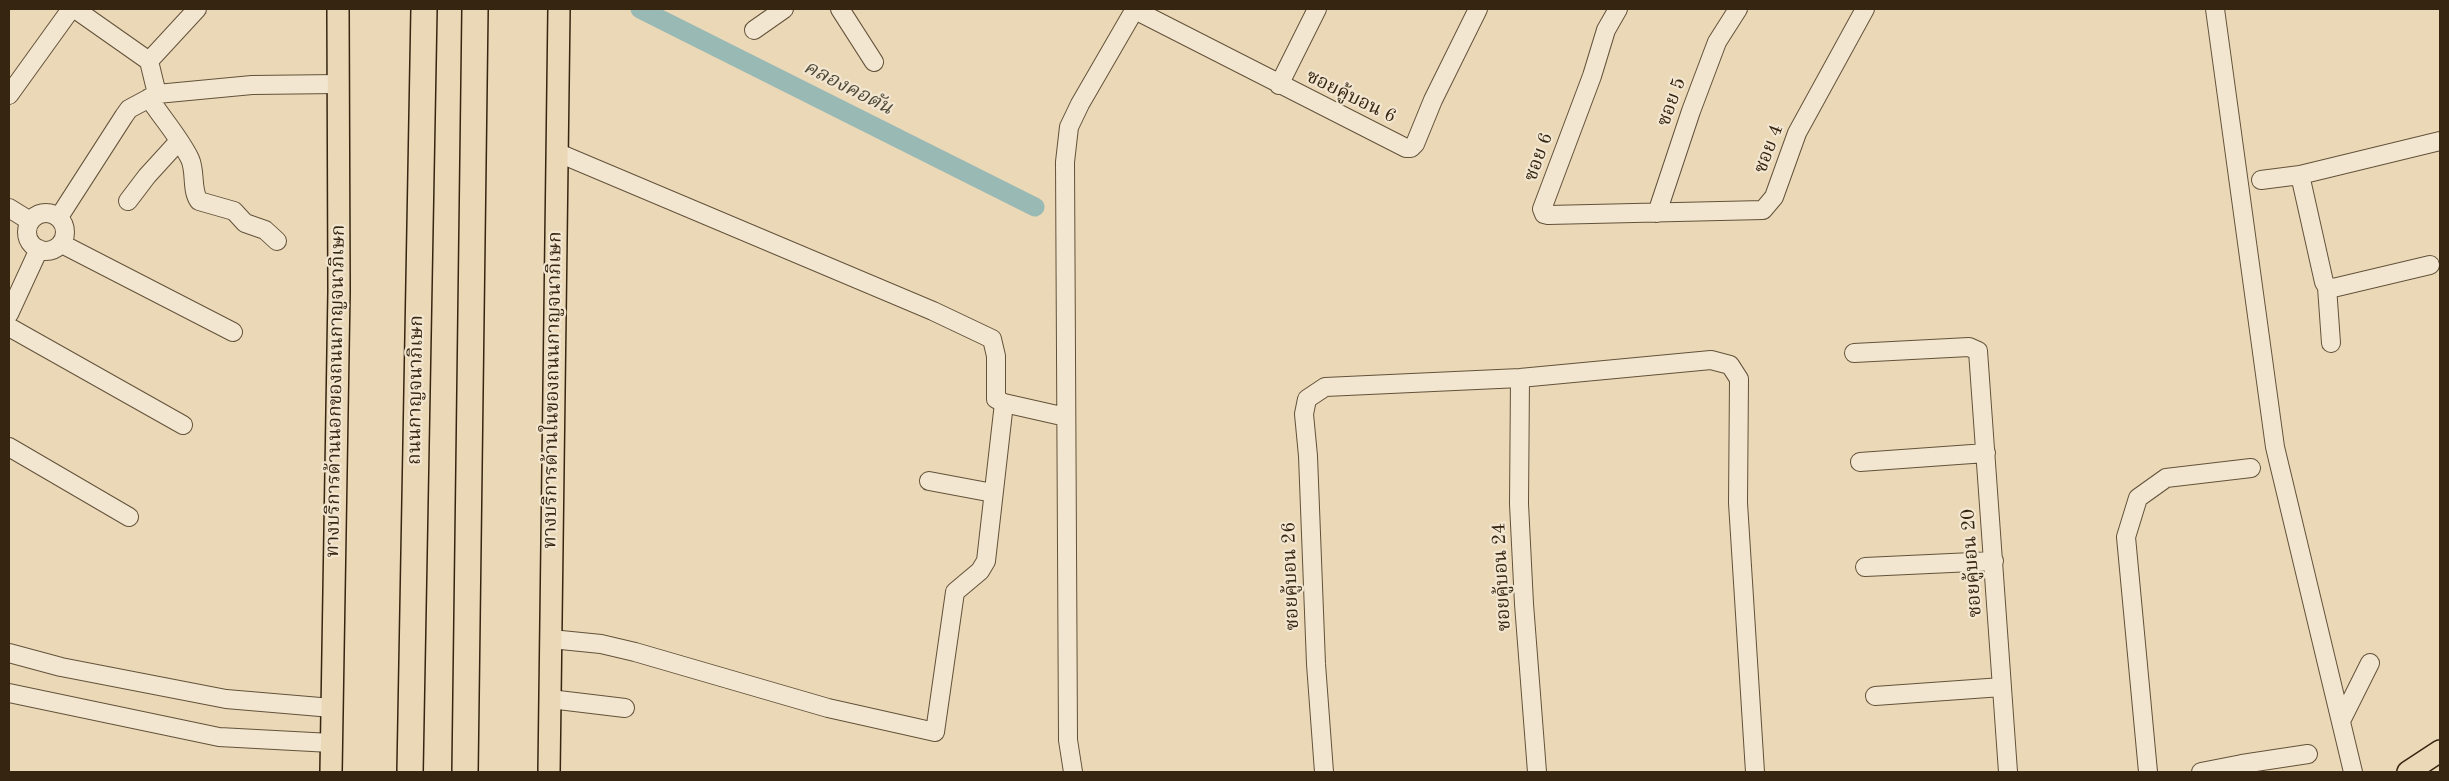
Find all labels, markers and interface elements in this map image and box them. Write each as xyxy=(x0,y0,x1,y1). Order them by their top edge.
water label: คลองคอตัน xyxy=(800,55,896,121)
street label: ซอยคู้บอน 6 xyxy=(1302,65,1400,129)
street label: ซอย 5 xyxy=(1653,74,1691,130)
street label: ซอย 4 xyxy=(1749,121,1789,177)
street label: ซอย 6 xyxy=(1520,129,1558,185)
street label: ทางบริการด้านนอกของถนนกาญจนาภิเษก xyxy=(322,224,350,558)
street label: ทางบริการด้านในของถนนกาญจนาภิเษก xyxy=(539,231,567,549)
street label: ถนนกาญจนาภิเษก xyxy=(403,315,429,465)
street label: ซอยคู้บอน 20 xyxy=(1957,508,1987,618)
street label: ซอยคู้บอน 26 xyxy=(1278,521,1304,631)
street label: ซอยคู้บอน 24 xyxy=(1488,522,1516,632)

